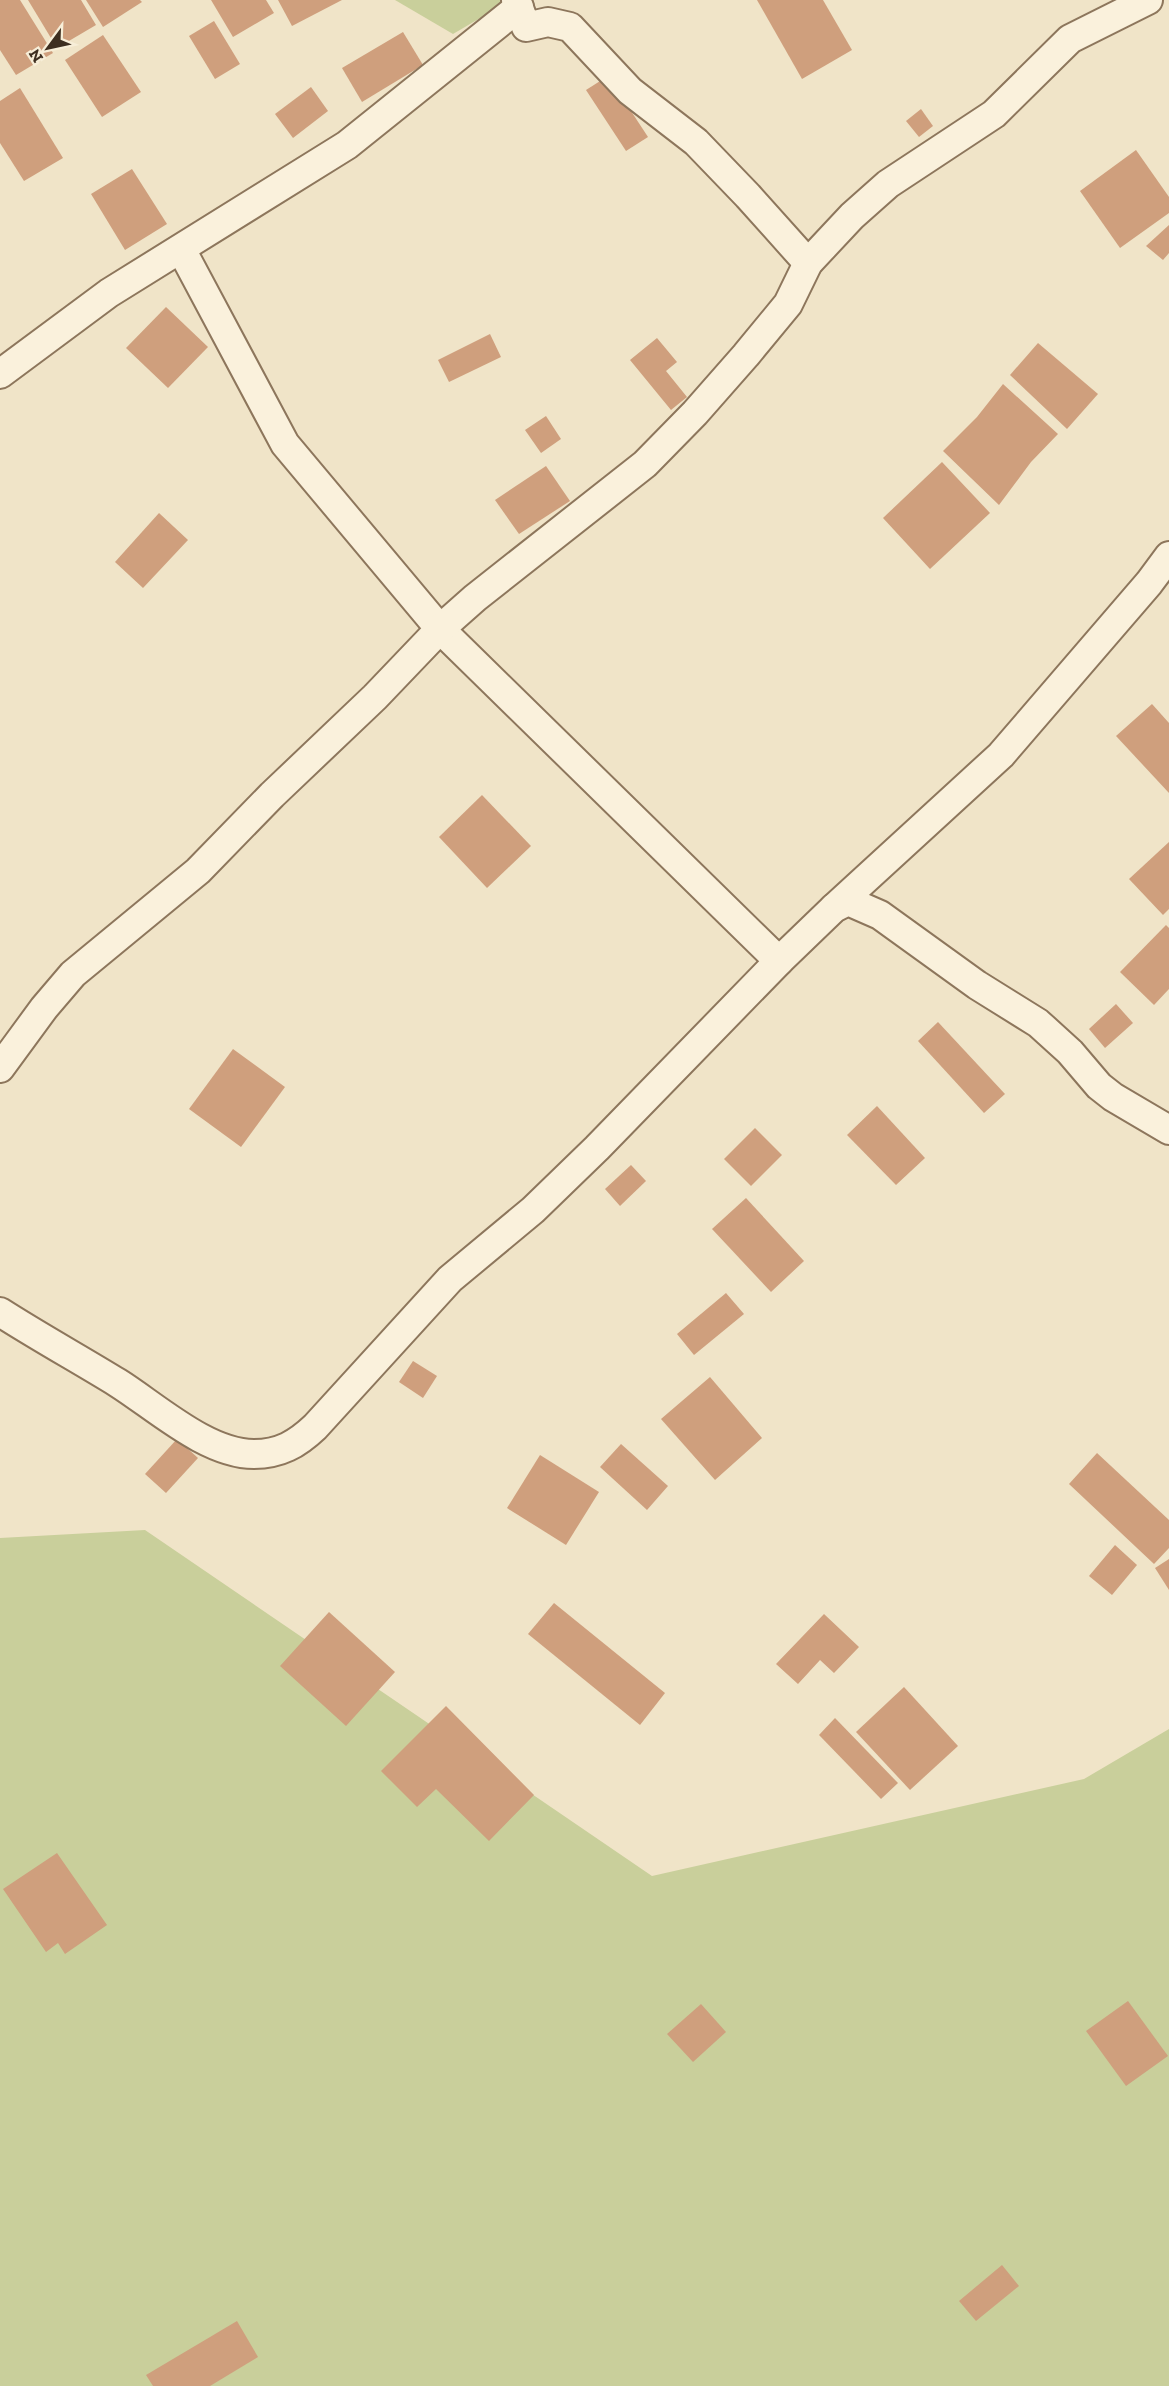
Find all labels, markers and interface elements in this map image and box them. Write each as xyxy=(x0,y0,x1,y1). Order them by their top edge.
north arrow xyxy=(18,18,78,78)
text: N xyxy=(25,46,47,66)

